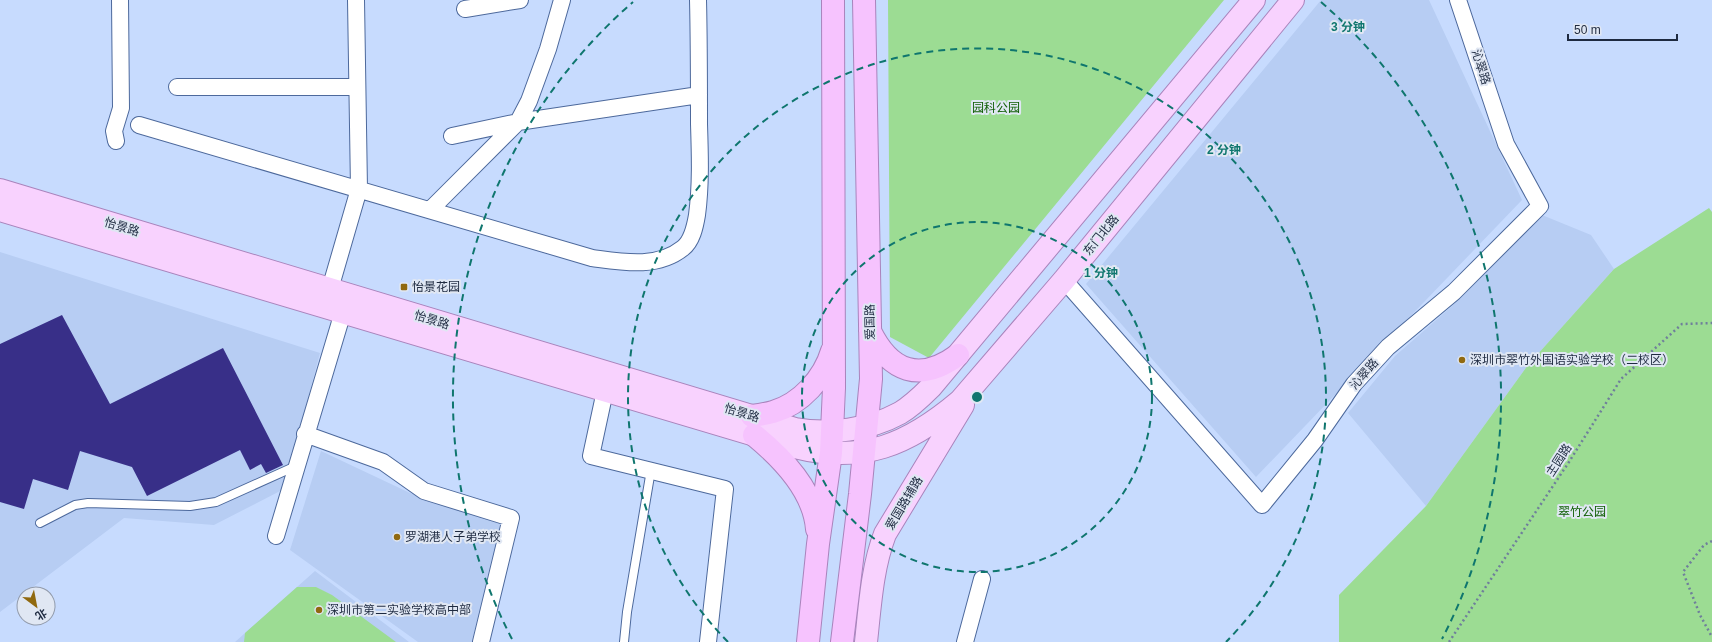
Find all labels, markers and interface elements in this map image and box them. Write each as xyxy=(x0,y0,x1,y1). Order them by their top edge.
scale bar xyxy=(1568,16,1677,42)
text: 3 分钟 xyxy=(1331,20,1365,34)
text: 50 m xyxy=(1574,23,1601,37)
street label: 沁翠路 xyxy=(1469,48,1493,86)
park label: 园科公园 xyxy=(972,101,1020,115)
text: 2 分钟 xyxy=(1207,143,1241,157)
street label: 东门北路 xyxy=(1080,212,1122,258)
street label: 怡景路 xyxy=(103,215,141,239)
text: 1 分钟 xyxy=(1084,266,1118,280)
place label: 怡景花园 xyxy=(412,280,460,294)
marker: 怡景花园 xyxy=(399,282,409,292)
street label: 爱国路 xyxy=(863,304,877,340)
street label: 怡景路 xyxy=(413,308,451,332)
place label: 深圳市翠竹外国语实验学校（二校区） xyxy=(1470,353,1674,367)
marker: 深圳市翠竹外国语实验学校（二校区） xyxy=(1457,355,1467,365)
street label: 沁翠路 xyxy=(1347,356,1381,392)
centre of rings xyxy=(970,390,984,404)
street label: 怡景路 xyxy=(723,401,761,425)
street label: 主园路 xyxy=(1543,441,1575,479)
street label: 爱国路辅路 xyxy=(883,474,925,532)
park label: 翠竹公园 xyxy=(1558,505,1606,519)
place label: 罗湖港人子弟学校 xyxy=(405,530,501,544)
marker: 罗湖港人子弟学校 xyxy=(392,532,402,542)
north arrow xyxy=(16,586,56,626)
place label: 深圳市第二实验学校高中部 xyxy=(327,603,471,617)
marker: 深圳市第二实验学校高中部 xyxy=(314,605,324,615)
text: 北 xyxy=(33,606,49,622)

